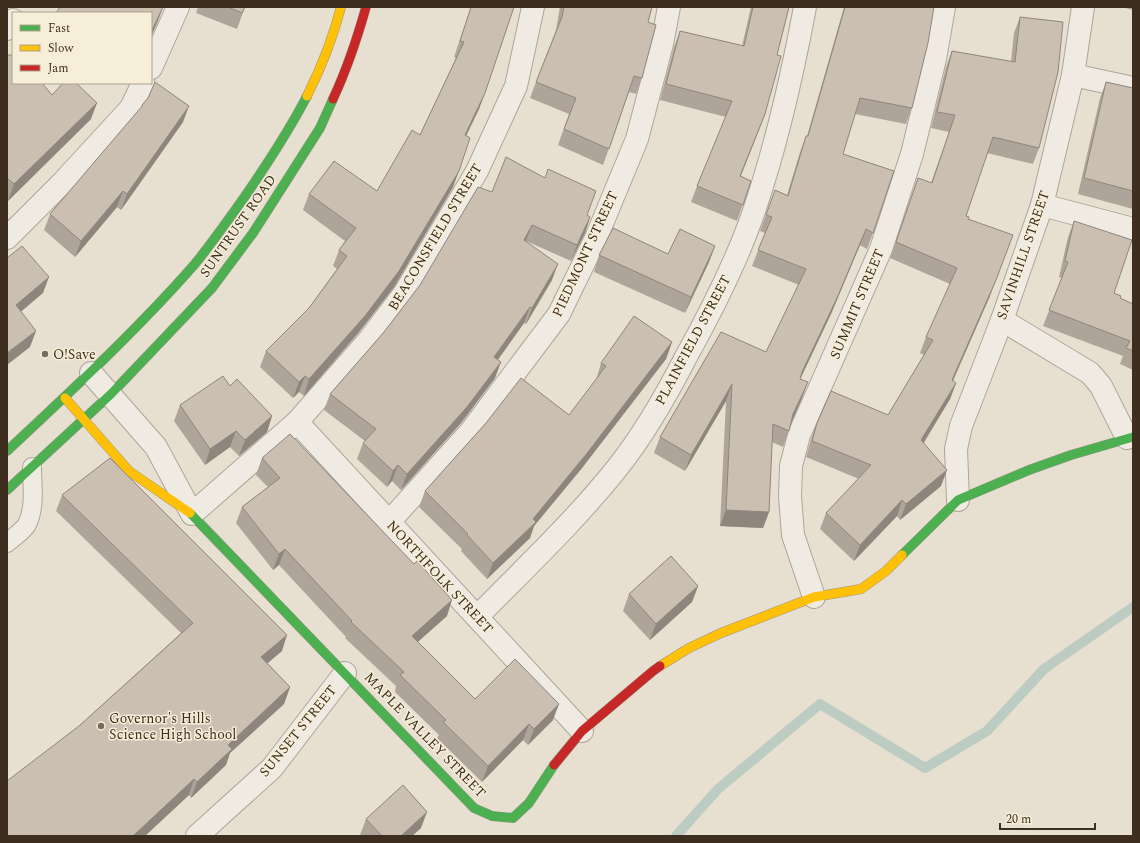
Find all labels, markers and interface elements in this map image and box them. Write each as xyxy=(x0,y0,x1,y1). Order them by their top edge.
legend xyxy=(12,12,152,84)
text: Fast xyxy=(48,19,70,38)
text: Slow xyxy=(48,39,74,58)
text: Jam xyxy=(48,59,69,78)
street label: BEACONSFIELD STREET xyxy=(383,159,487,315)
street label: SUNTRUST ROAD xyxy=(195,170,281,282)
street label: PIEDMONT STREET xyxy=(547,188,623,320)
street label: SAVINHILL STREET xyxy=(991,188,1055,322)
street label: SUMMIT STREET xyxy=(824,246,890,362)
street label: PLAINFIELD STREET xyxy=(650,271,736,409)
place label: O!Save xyxy=(53,344,96,365)
marker: O!Save xyxy=(40,349,50,359)
street label: NORTHFOLK STREET xyxy=(382,516,498,638)
street label: MAPLE VALLEY STREET xyxy=(359,667,491,803)
street label: SUNSET STREET xyxy=(254,680,342,782)
place label: Governor's Hills Science High School xyxy=(109,708,236,745)
marker: Governor's Hills Science High School xyxy=(96,721,106,731)
scale bar xyxy=(1000,805,1095,831)
text: 20 m xyxy=(1006,810,1031,829)

